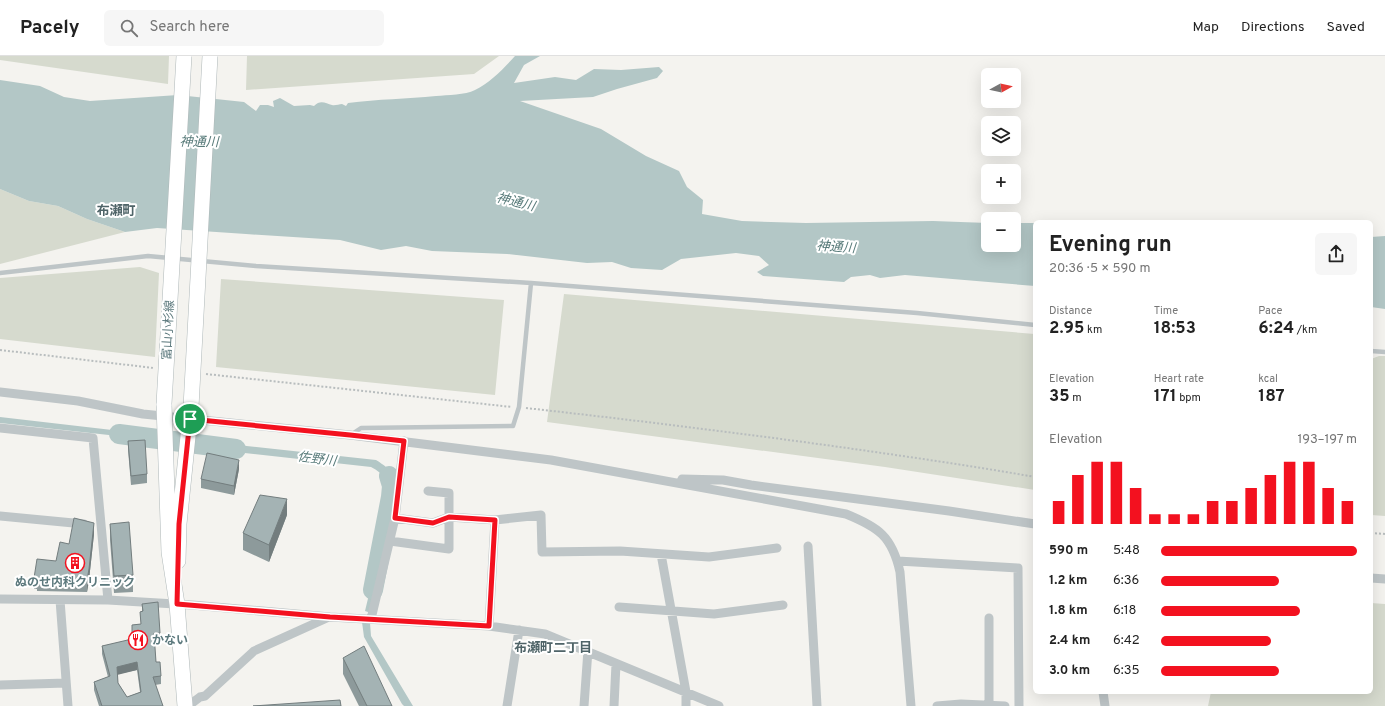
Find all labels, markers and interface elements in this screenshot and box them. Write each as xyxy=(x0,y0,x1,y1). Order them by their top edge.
search box xyxy=(104,10,384,46)
text: Pacely xyxy=(20,16,80,40)
icon: search xyxy=(118,17,140,39)
text: Search here xyxy=(150,18,230,37)
text: Map xyxy=(1193,19,1219,36)
text: Directions xyxy=(1241,19,1305,36)
text: Saved xyxy=(1327,19,1365,36)
north arrow xyxy=(981,68,1021,108)
map controls xyxy=(981,68,1021,252)
button: layers xyxy=(981,116,1021,156)
water label: 神通川 xyxy=(179,135,221,151)
button: + xyxy=(981,164,1021,204)
water label: 神通川 xyxy=(495,190,538,216)
district label: 布瀬町 xyxy=(96,203,136,220)
button: − xyxy=(981,212,1021,252)
text: Evening run xyxy=(1049,232,1172,259)
button: share xyxy=(1315,233,1357,275)
water label: 神通川 xyxy=(816,239,858,257)
text: 20:36 · 5 × 590 m xyxy=(1049,261,1151,277)
street label: 富山小杉線 xyxy=(159,300,179,360)
text: Distance xyxy=(1049,304,1092,318)
text: Time xyxy=(1154,304,1178,318)
text: Pace xyxy=(1258,304,1283,318)
text: 2.95 xyxy=(1049,318,1084,340)
text: 18:53 xyxy=(1154,318,1196,340)
text: 6:24 xyxy=(1258,318,1294,340)
text: km xyxy=(1084,323,1102,337)
text: /km xyxy=(1294,323,1317,337)
text: Elevation xyxy=(1049,372,1094,386)
text: Heart rate xyxy=(1154,372,1204,386)
text: kcal xyxy=(1258,372,1278,386)
text: 35 xyxy=(1049,386,1070,408)
text: 171 xyxy=(1154,386,1177,408)
text: 187 xyxy=(1258,386,1285,408)
text: m xyxy=(1070,391,1082,405)
text: bpm xyxy=(1177,391,1201,405)
pin xyxy=(173,402,207,436)
icon: arrive xyxy=(179,408,201,430)
text: Elevation xyxy=(1049,432,1102,448)
text: 193–197 m xyxy=(1297,432,1357,448)
water label: 佐野川 xyxy=(296,450,339,471)
text: 590 m xyxy=(1049,543,1088,559)
text: 5:48 xyxy=(1113,543,1140,559)
building icon: ぬのせ内科クリニック xyxy=(64,552,86,574)
text: 1.2 km xyxy=(1049,573,1087,589)
text: 6:36 xyxy=(1113,573,1139,589)
place label: ぬのせ内科クリニック xyxy=(15,575,135,591)
text: 1.8 km xyxy=(1049,603,1088,619)
text: 6:18 xyxy=(1113,603,1136,619)
restaurant icon: かない xyxy=(127,629,149,651)
place label: かない xyxy=(152,633,188,649)
text: 2.4 km xyxy=(1049,633,1090,649)
text: 6:42 xyxy=(1113,633,1140,649)
district label: 布瀬町二丁目 xyxy=(514,640,592,657)
text: 3.0 km xyxy=(1049,663,1090,679)
text: 6:35 xyxy=(1113,663,1140,679)

